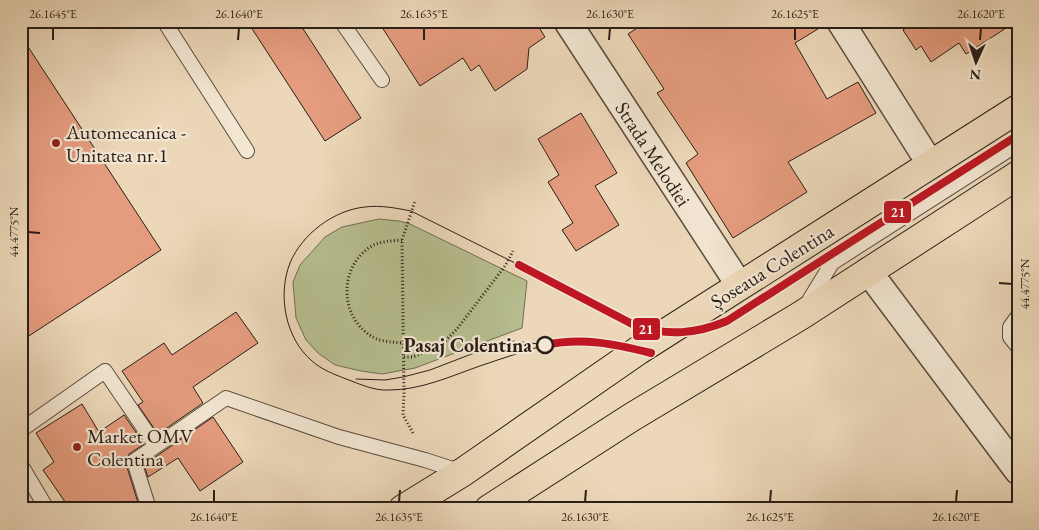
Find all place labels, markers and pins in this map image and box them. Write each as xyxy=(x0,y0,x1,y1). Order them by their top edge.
place label: Automecanica - Unitatea nr.1 xyxy=(65,119,186,168)
marker: Automecanica - Unitatea nr.1 xyxy=(50,137,62,149)
place label: Pasaj Colentina xyxy=(404,332,532,358)
marker: Pasaj Colentina xyxy=(536,336,554,354)
place label: Market OMV Colentina xyxy=(87,423,194,472)
marker: Market OMV Colentina xyxy=(71,441,83,453)

